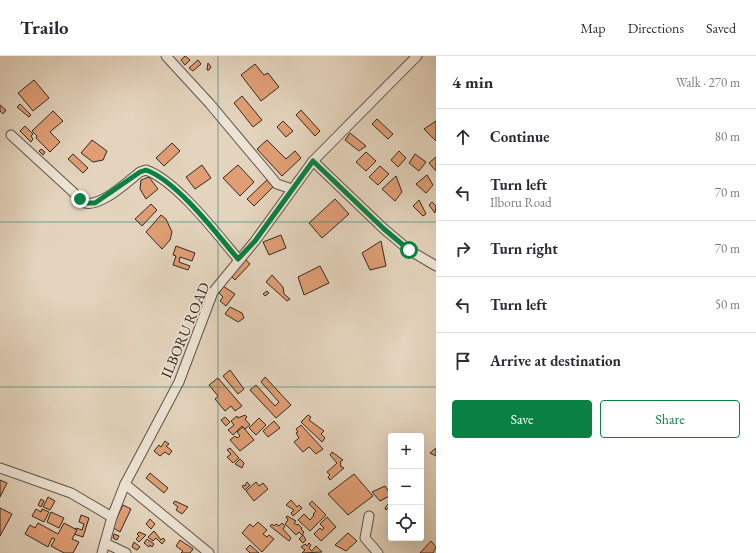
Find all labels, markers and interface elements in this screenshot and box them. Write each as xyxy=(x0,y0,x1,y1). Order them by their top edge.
text: Trailo xyxy=(20,15,69,40)
text: Map xyxy=(580,19,606,37)
text: Directions xyxy=(628,19,684,37)
text: Saved xyxy=(706,19,736,37)
text: 4 min xyxy=(452,71,493,93)
text: Walk · 270 m xyxy=(676,74,740,91)
icon: ahead xyxy=(452,126,474,148)
text: Continue xyxy=(490,127,550,146)
text: 80 m xyxy=(715,128,740,145)
text: Turn left xyxy=(490,175,547,194)
icon: left xyxy=(452,182,474,204)
text: 70 m xyxy=(715,184,740,201)
route end xyxy=(71,190,89,208)
text: Ilboru Road xyxy=(490,194,552,211)
icon: right xyxy=(452,238,474,260)
text: Turn right xyxy=(490,239,558,258)
text: 70 m xyxy=(715,240,740,257)
route start xyxy=(400,241,418,259)
street label: ILBORU ROAD xyxy=(156,279,214,381)
icon: left xyxy=(452,294,474,316)
text: Turn left xyxy=(490,295,547,314)
text: 50 m xyxy=(715,296,740,313)
icon: arrive xyxy=(452,350,474,372)
text: Arrive at destination xyxy=(490,351,621,370)
button: Save xyxy=(452,400,592,438)
button: Share xyxy=(600,400,740,438)
map controls xyxy=(388,433,424,541)
button: + xyxy=(388,433,424,469)
button: − xyxy=(388,469,424,505)
button: locate xyxy=(388,505,424,541)

